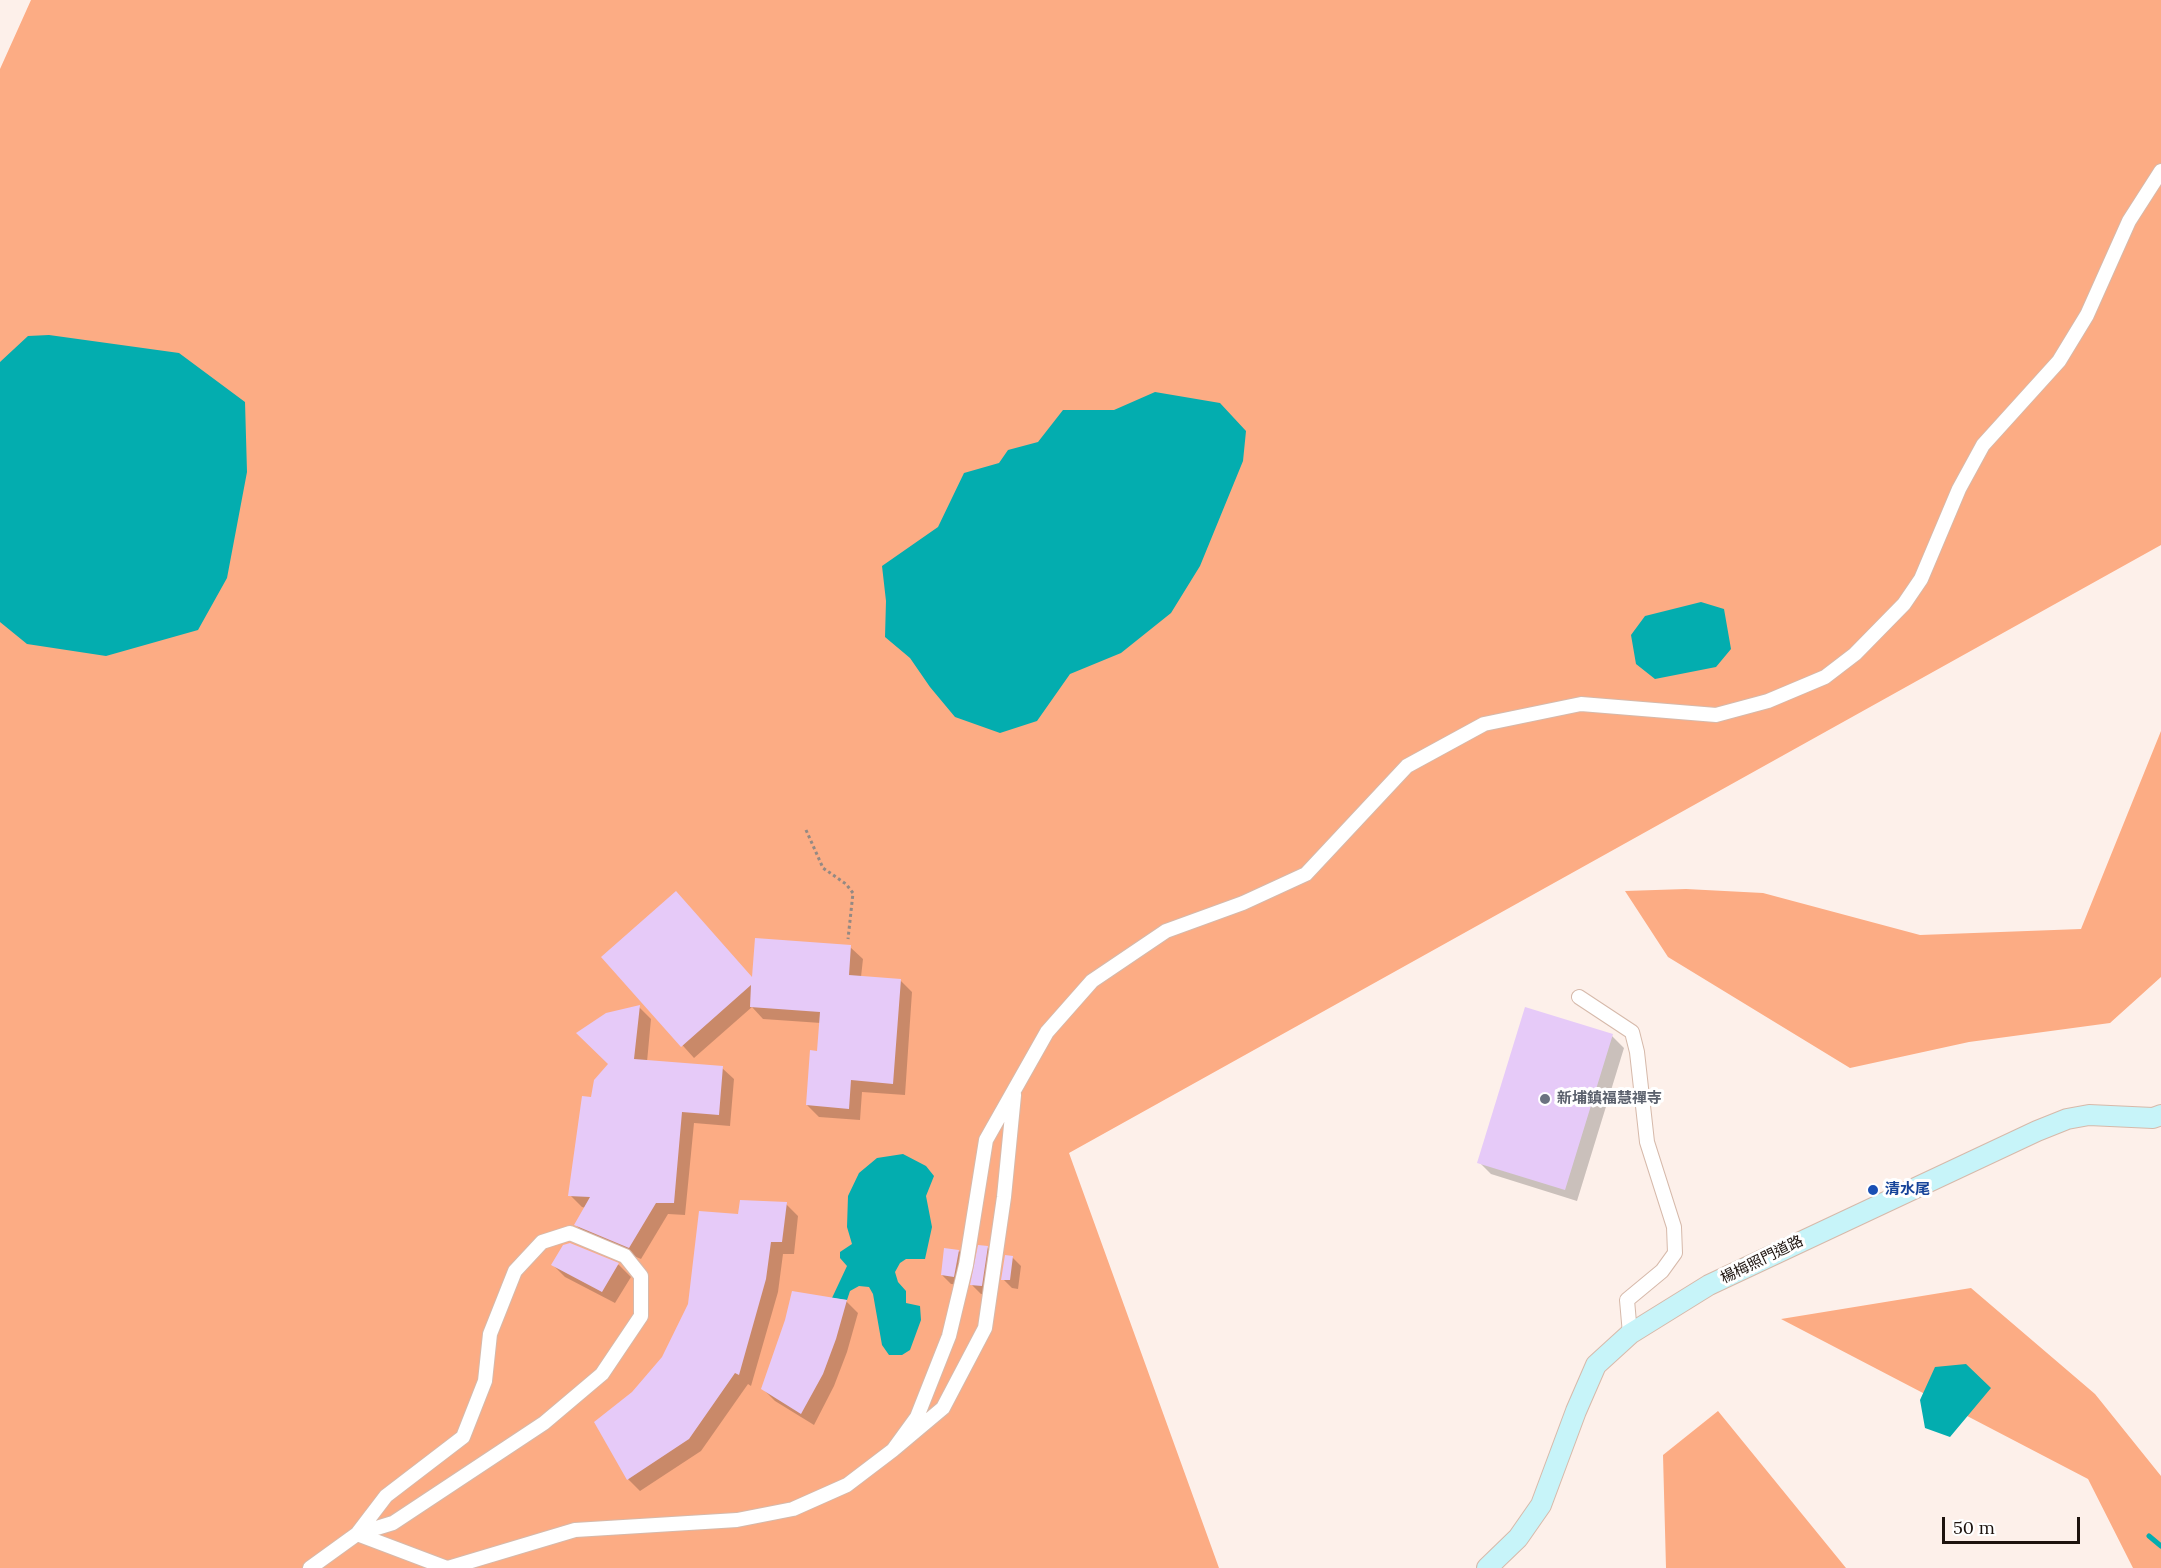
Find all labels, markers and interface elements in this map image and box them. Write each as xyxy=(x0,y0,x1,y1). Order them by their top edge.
place label: 新埔鎮福慧禪寺 xyxy=(1557,1090,1662,1108)
marker: 新埔鎮福慧禪寺 xyxy=(1538,1092,1552,1106)
place label: 清水尾 xyxy=(1885,1181,1930,1199)
marker: 清水尾 xyxy=(1866,1183,1880,1197)
street label: 楊梅照門道路 xyxy=(1718,1232,1806,1288)
scale bar xyxy=(1945,1505,2083,1543)
text: 50 m xyxy=(1953,1516,1995,1539)

